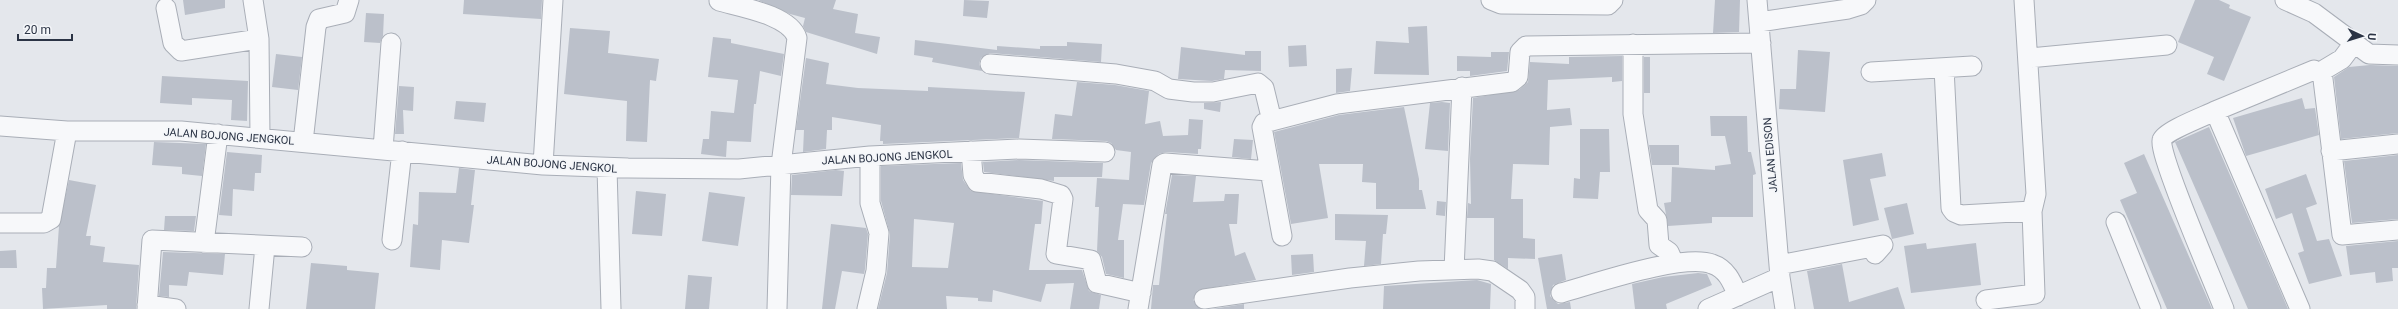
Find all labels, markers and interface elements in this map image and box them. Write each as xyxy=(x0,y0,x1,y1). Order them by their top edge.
scale bar xyxy=(18,16,72,42)
north arrow xyxy=(2342,16,2382,56)
text: 20 m xyxy=(24,23,51,37)
text: U xyxy=(2365,33,2378,41)
street label: JALAN EDISON xyxy=(1761,117,1780,193)
street label: JALAN BOJONG JENGKOL xyxy=(163,125,295,148)
street label: JALAN BOJONG JENGKOL xyxy=(821,148,953,167)
street label: JALAN BOJONG JENGKOL xyxy=(486,153,618,176)

